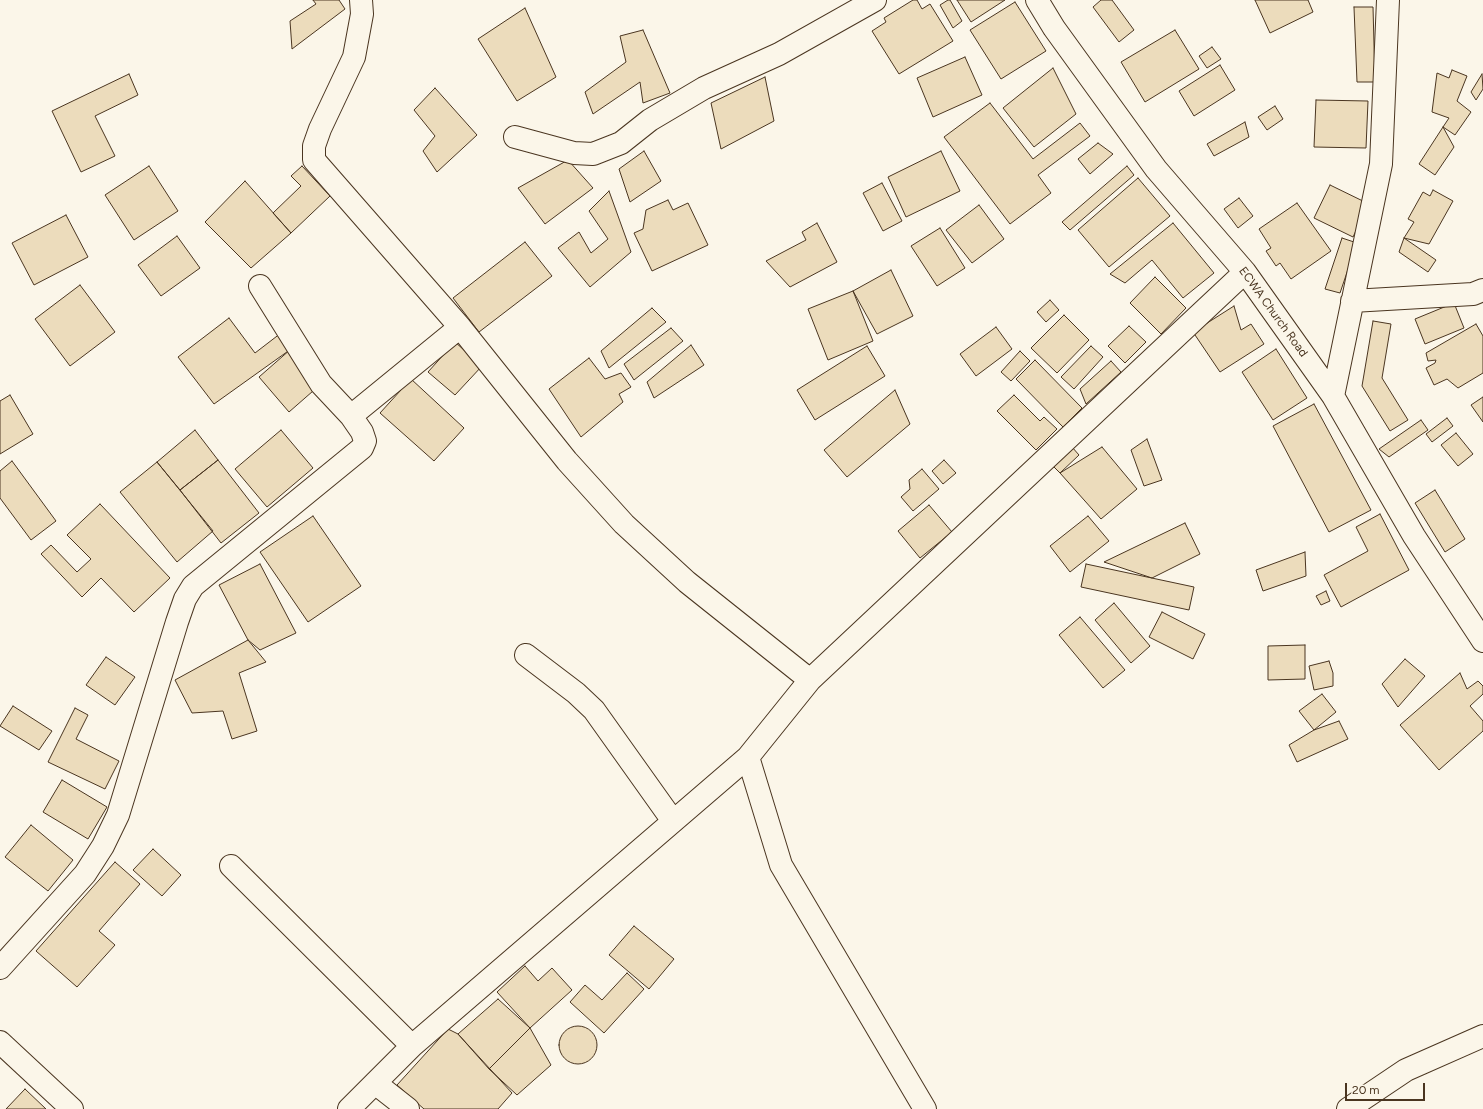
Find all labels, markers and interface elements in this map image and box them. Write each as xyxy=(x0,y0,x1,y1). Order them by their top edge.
street label: ECWA Church Road xyxy=(1235,264,1311,360)
scale bar xyxy=(1347,1075,1427,1101)
text: 20 m xyxy=(1352,1083,1380,1097)

